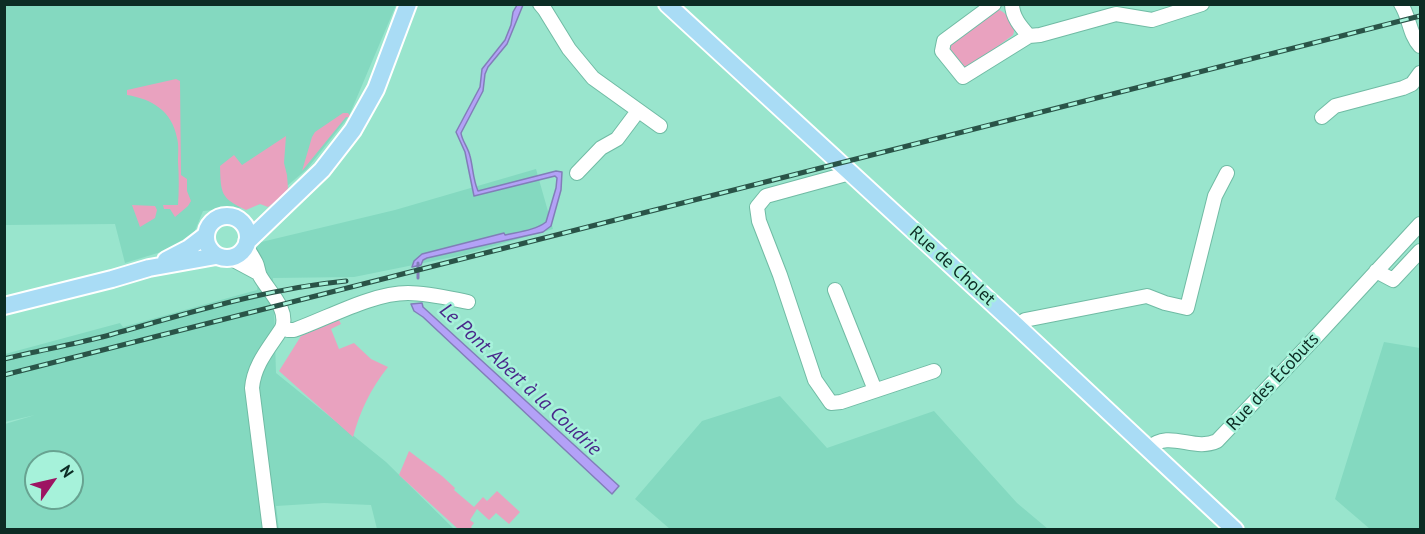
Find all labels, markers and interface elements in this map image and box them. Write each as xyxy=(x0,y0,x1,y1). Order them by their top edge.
street label: Rue de Cholet xyxy=(905,222,999,310)
water label: Le Pont Abert à la Coudrie xyxy=(434,299,606,461)
street label: Rue des Écobuts xyxy=(1222,329,1324,435)
north arrow xyxy=(24,450,84,510)
text: N xyxy=(56,461,78,481)

